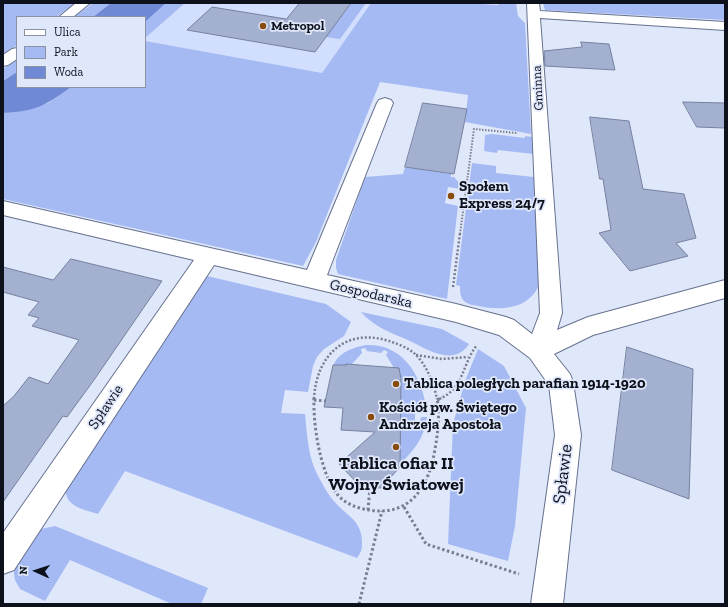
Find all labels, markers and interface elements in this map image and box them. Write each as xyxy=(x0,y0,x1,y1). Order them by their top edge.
legend xyxy=(16,16,146,88)
place label: Metropol xyxy=(271,18,324,34)
marker: Metropol xyxy=(258,21,268,31)
text: Ulica xyxy=(54,25,81,39)
text: Park xyxy=(54,45,78,59)
text: Woda xyxy=(54,65,83,79)
street label: Gminna xyxy=(529,65,547,111)
place label: Społem Express 24/7 xyxy=(459,178,545,213)
marker: Społem Express 24/7 xyxy=(446,191,456,201)
street label: Gospodarska xyxy=(328,276,414,312)
place label: Tablica poległych parafian 1914-1920 xyxy=(404,375,646,393)
marker: Tablica poległych parafian 1914-1920 xyxy=(391,379,401,389)
street label: Spławie xyxy=(85,381,127,433)
place label: Kościół pw. Świętego Andrzeja Apostoła xyxy=(379,399,517,434)
marker: Kościół pw. Świętego Andrzeja Apostoła xyxy=(366,412,376,422)
marker: Tablica ofiar II Wojny Światowej xyxy=(391,442,401,452)
street label: Spławie xyxy=(549,443,577,505)
place label: Tablica ofiar II Wojny Światowej xyxy=(328,453,464,496)
north arrow xyxy=(16,551,56,591)
text: N xyxy=(17,566,30,575)

